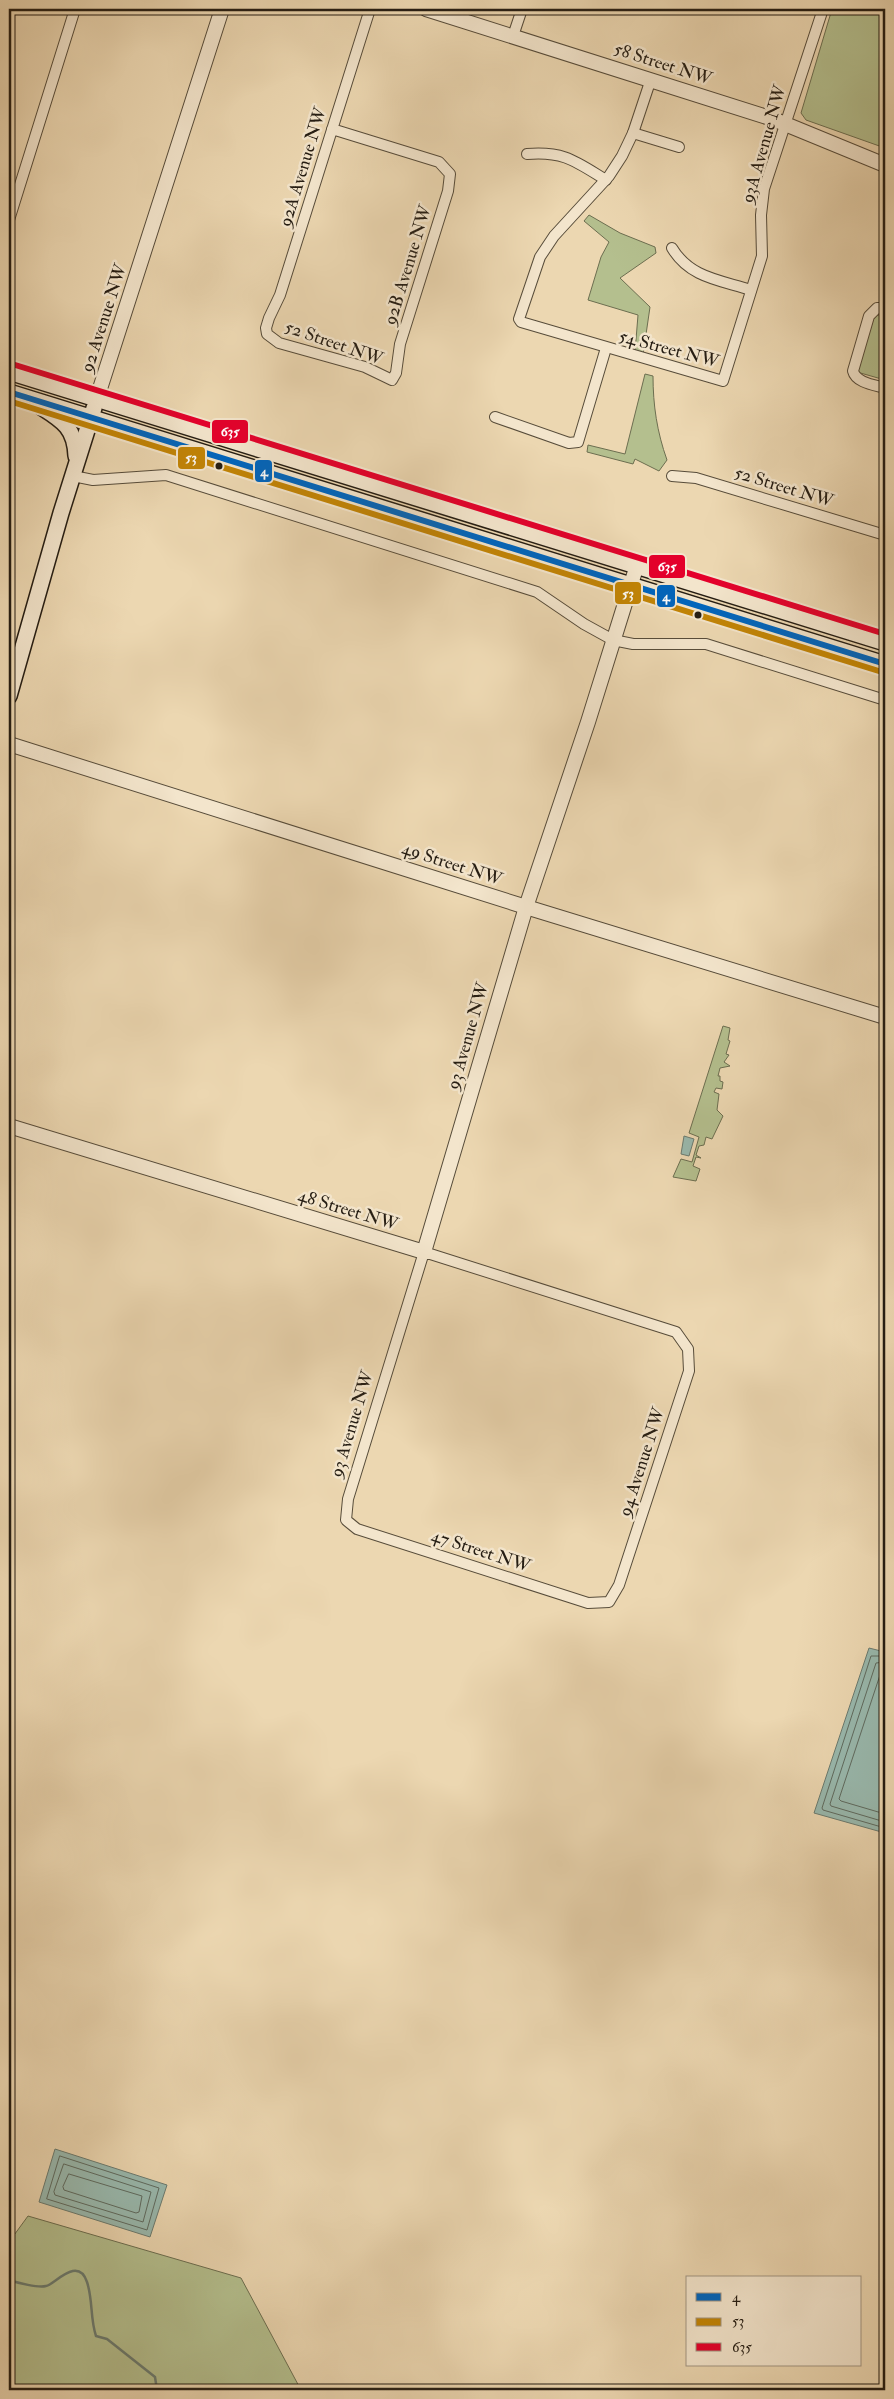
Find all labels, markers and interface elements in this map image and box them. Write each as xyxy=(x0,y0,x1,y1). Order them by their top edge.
street label: 58 Street NW xyxy=(611,37,716,91)
street label: 93A Avenue NW xyxy=(736,82,792,208)
street label: 92A Avenue NW xyxy=(273,104,332,232)
street label: 92B Avenue NW xyxy=(378,202,437,330)
street label: 92 Avenue NW xyxy=(75,260,133,377)
street label: 52 Street NW xyxy=(282,315,387,371)
street label: 54 Street NW xyxy=(616,325,722,374)
line badge: 635 xyxy=(211,419,249,444)
text: 635 xyxy=(221,423,240,440)
line badge: 53 xyxy=(177,446,206,470)
text: 53 xyxy=(185,449,197,466)
line badge: 4 xyxy=(254,459,273,483)
unlabelled marker xyxy=(214,461,224,471)
street label: 52 Street NW xyxy=(732,461,837,513)
text: 4 xyxy=(259,463,269,480)
line badge: 635 xyxy=(648,554,686,579)
text: 635 xyxy=(658,558,677,575)
line badge: 53 xyxy=(614,581,642,605)
line badge: 4 xyxy=(656,584,676,608)
text: 53 xyxy=(622,585,634,602)
text: 4 xyxy=(661,588,671,605)
unlabelled marker xyxy=(693,610,703,620)
street label: 49 Street NW xyxy=(399,837,506,891)
street label: 93 Avenue NW xyxy=(441,979,494,1094)
street label: 48 Street NW xyxy=(295,1184,402,1236)
street label: 93 Avenue NW xyxy=(324,1367,379,1482)
street label: 94 Avenue NW xyxy=(613,1404,671,1521)
street label: 47 Street NW xyxy=(428,1524,534,1578)
legend xyxy=(686,2276,862,2366)
text: 4 xyxy=(732,2288,741,2307)
text: 53 xyxy=(732,2312,744,2331)
text: 635 xyxy=(732,2338,752,2357)

